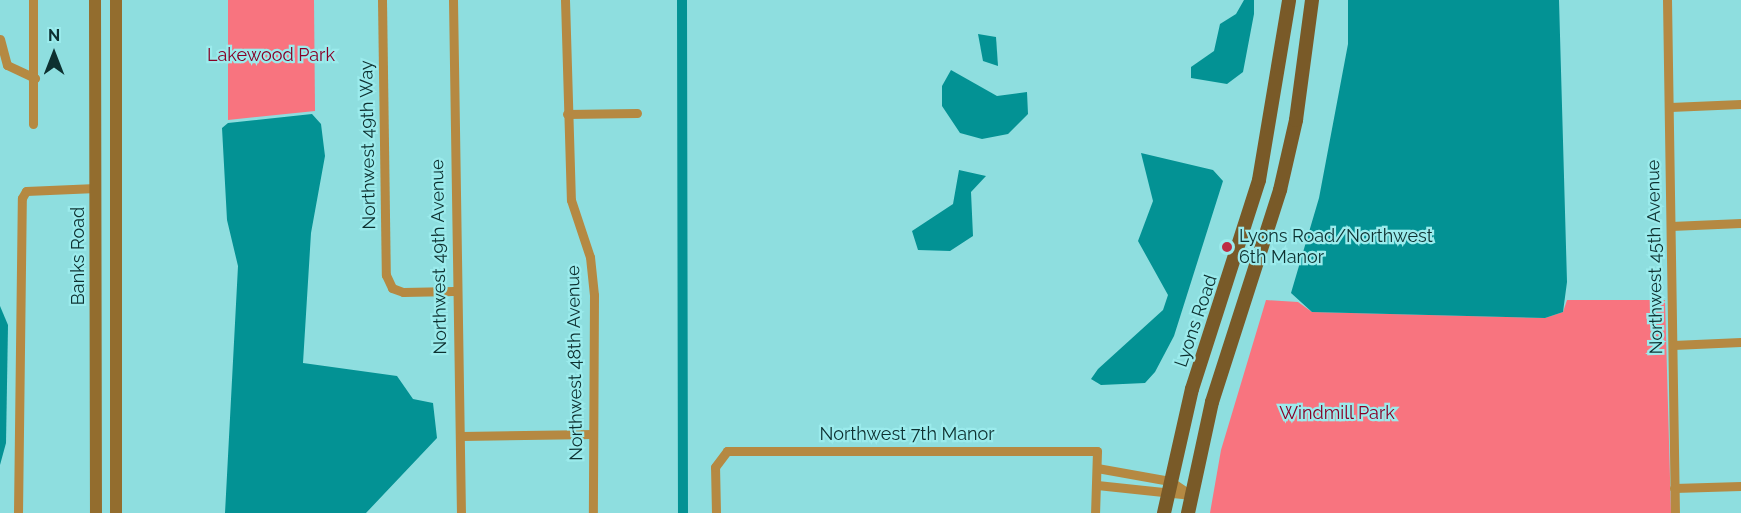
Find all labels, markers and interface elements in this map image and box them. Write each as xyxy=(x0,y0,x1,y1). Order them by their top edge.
north arrow xyxy=(24,24,84,84)
text: N xyxy=(48,26,60,45)
park label: Lakewood Park xyxy=(207,44,335,66)
street label: Northwest 49th Way xyxy=(356,60,380,230)
street label: Northwest 49th Avenue xyxy=(426,159,452,355)
street label: Northwest 45th Avenue xyxy=(1642,159,1668,355)
street label: Banks Road xyxy=(67,207,89,305)
place label: Lyons Road/Northwest 6th Manor xyxy=(1239,226,1433,268)
marker: Lyons Road/Northwest 6th Manor xyxy=(1220,240,1234,254)
street label: Northwest 48th Avenue xyxy=(562,265,588,461)
street label: Lyons Road xyxy=(1170,272,1222,370)
park label: Windmill Park xyxy=(1279,402,1395,424)
street label: Northwest 7th Manor xyxy=(819,423,995,445)

